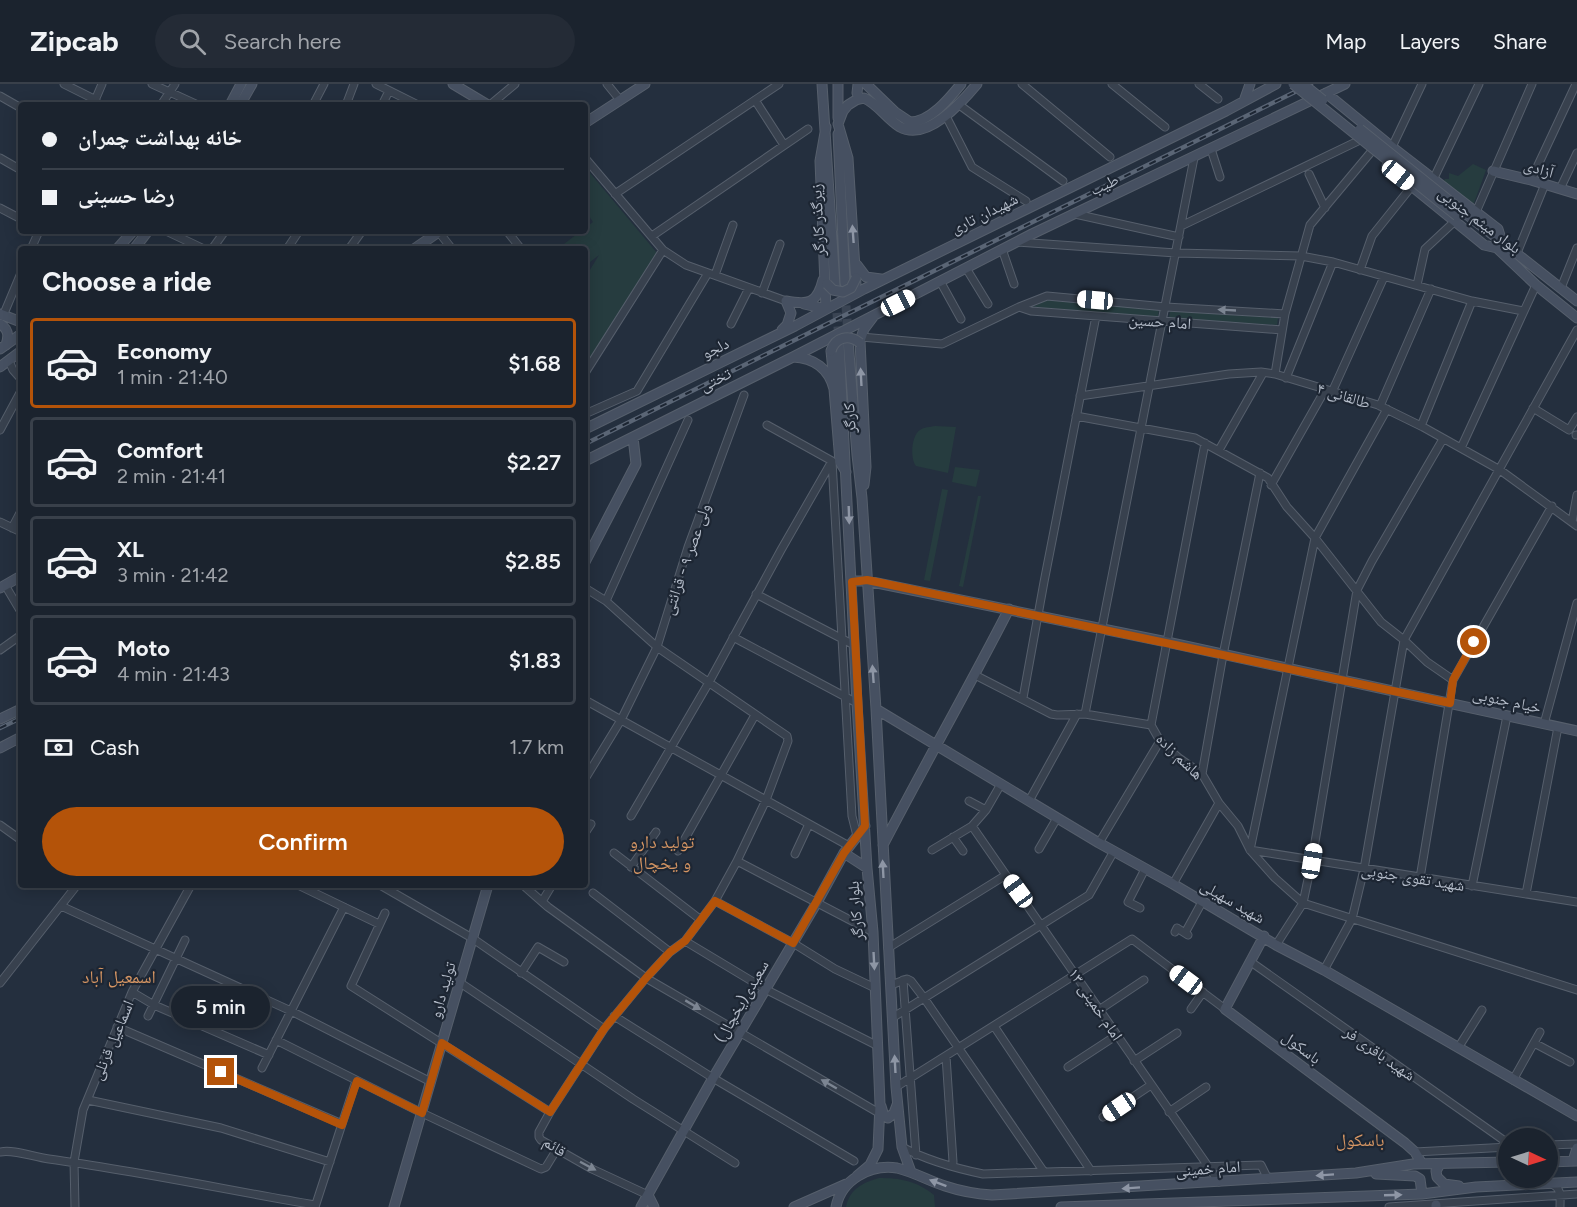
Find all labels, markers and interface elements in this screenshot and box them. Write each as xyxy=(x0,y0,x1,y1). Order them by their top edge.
search box xyxy=(155,14,575,68)
text: Zipcab xyxy=(30,24,119,58)
icon: search xyxy=(176,25,209,58)
text: Search here xyxy=(224,28,341,55)
text: Map xyxy=(1326,29,1366,54)
text: Layers xyxy=(1399,29,1460,54)
text: Share xyxy=(1493,29,1547,54)
text: خانه بهداشت چمران xyxy=(78,124,242,151)
street label: آزادی xyxy=(1521,155,1557,183)
car xyxy=(1378,157,1418,193)
street label: طیب xyxy=(1087,170,1122,199)
text: رضا حسینی xyxy=(78,182,175,209)
street label: زیرگذر کارگر xyxy=(806,183,829,258)
street label: بلوار میثم جنوبی xyxy=(1434,183,1525,258)
street label: شهیدان تاری xyxy=(947,189,1022,239)
one-way arrow xyxy=(848,224,858,243)
text: Choose a ride xyxy=(42,265,211,298)
car xyxy=(878,287,918,319)
car xyxy=(1076,289,1114,311)
one-way arrow xyxy=(1217,306,1236,315)
street label: امام حسین xyxy=(1128,310,1192,334)
street label: دلجو xyxy=(698,334,732,363)
icon: car xyxy=(45,336,99,390)
text: Economy xyxy=(117,338,212,365)
text: $1.68 xyxy=(508,350,561,377)
street label: تختی xyxy=(696,363,735,396)
text: 1 min · 21:40 xyxy=(117,365,228,389)
one-way arrow xyxy=(857,368,866,387)
street label: طالقانی ۴ xyxy=(1315,378,1373,414)
street label: کارگر xyxy=(839,402,860,434)
icon: car xyxy=(45,435,99,489)
text: Comfort xyxy=(117,437,203,464)
text: $2.27 xyxy=(506,449,561,476)
text: 2 min · 21:41 xyxy=(117,464,226,488)
street label: ولی عصر ۹ - قرائتی xyxy=(658,501,715,618)
one-way arrow xyxy=(844,505,853,524)
icon: car xyxy=(45,534,99,588)
text: XL xyxy=(117,536,144,563)
text: $2.85 xyxy=(505,548,561,575)
text: 3 min · 21:42 xyxy=(117,563,229,587)
route start xyxy=(1460,628,1487,655)
icon: car xyxy=(45,633,99,687)
text: Moto xyxy=(117,635,170,662)
text: $1.83 xyxy=(509,647,561,674)
text: 4 min · 21:43 xyxy=(117,662,230,686)
one-way arrow xyxy=(869,665,878,684)
street label: خیام جنوبی xyxy=(1471,684,1543,718)
street label: هاشم زاده xyxy=(1151,729,1207,784)
icon: cash xyxy=(42,731,75,764)
text: Cash xyxy=(90,734,140,761)
text: 1.7 km xyxy=(509,735,564,759)
button: Confirm xyxy=(42,807,564,876)
district label: تولید دارو و یخچال xyxy=(630,831,694,874)
car xyxy=(1300,842,1324,880)
one-way arrow xyxy=(879,859,888,878)
street label: شهید تقوی جنوبی xyxy=(1360,860,1466,896)
car xyxy=(1000,871,1036,911)
street label: شهید سهیلی xyxy=(1197,875,1268,928)
street label: بلوار کارگر xyxy=(843,880,868,943)
one-way arrow xyxy=(869,951,878,970)
street label: سعیدی(یخچال) xyxy=(710,957,774,1046)
street label: تولید دارو xyxy=(425,959,460,1021)
car xyxy=(1166,962,1206,998)
street label: امام خمینی ۱۳ xyxy=(1064,964,1127,1045)
district label: اسمعیل آباد xyxy=(82,966,156,988)
callout: 5 min xyxy=(172,985,270,1027)
text: 5 min xyxy=(196,995,245,1019)
street label: اسماعیل قرنلی xyxy=(87,997,139,1083)
one-way arrow xyxy=(685,1000,701,1011)
street label: شهید باقری فر xyxy=(1339,1021,1419,1086)
street label: باسکول xyxy=(1278,1027,1325,1069)
one-way arrow xyxy=(890,1054,899,1073)
route end xyxy=(207,1058,234,1085)
one-way arrow xyxy=(820,1079,837,1089)
car xyxy=(1099,1089,1139,1125)
north arrow xyxy=(1498,1128,1558,1188)
map controls xyxy=(1498,1128,1558,1188)
district label: باسکول xyxy=(1336,1129,1384,1151)
street label: قائم xyxy=(539,1132,570,1162)
street label: امام خمینی xyxy=(1175,1157,1241,1181)
one-way arrow xyxy=(579,1161,596,1171)
one-way arrow xyxy=(1316,1170,1335,1180)
one-way arrow xyxy=(928,1178,946,1188)
one-way arrow xyxy=(1121,1183,1140,1192)
one-way arrow xyxy=(1383,1190,1402,1199)

